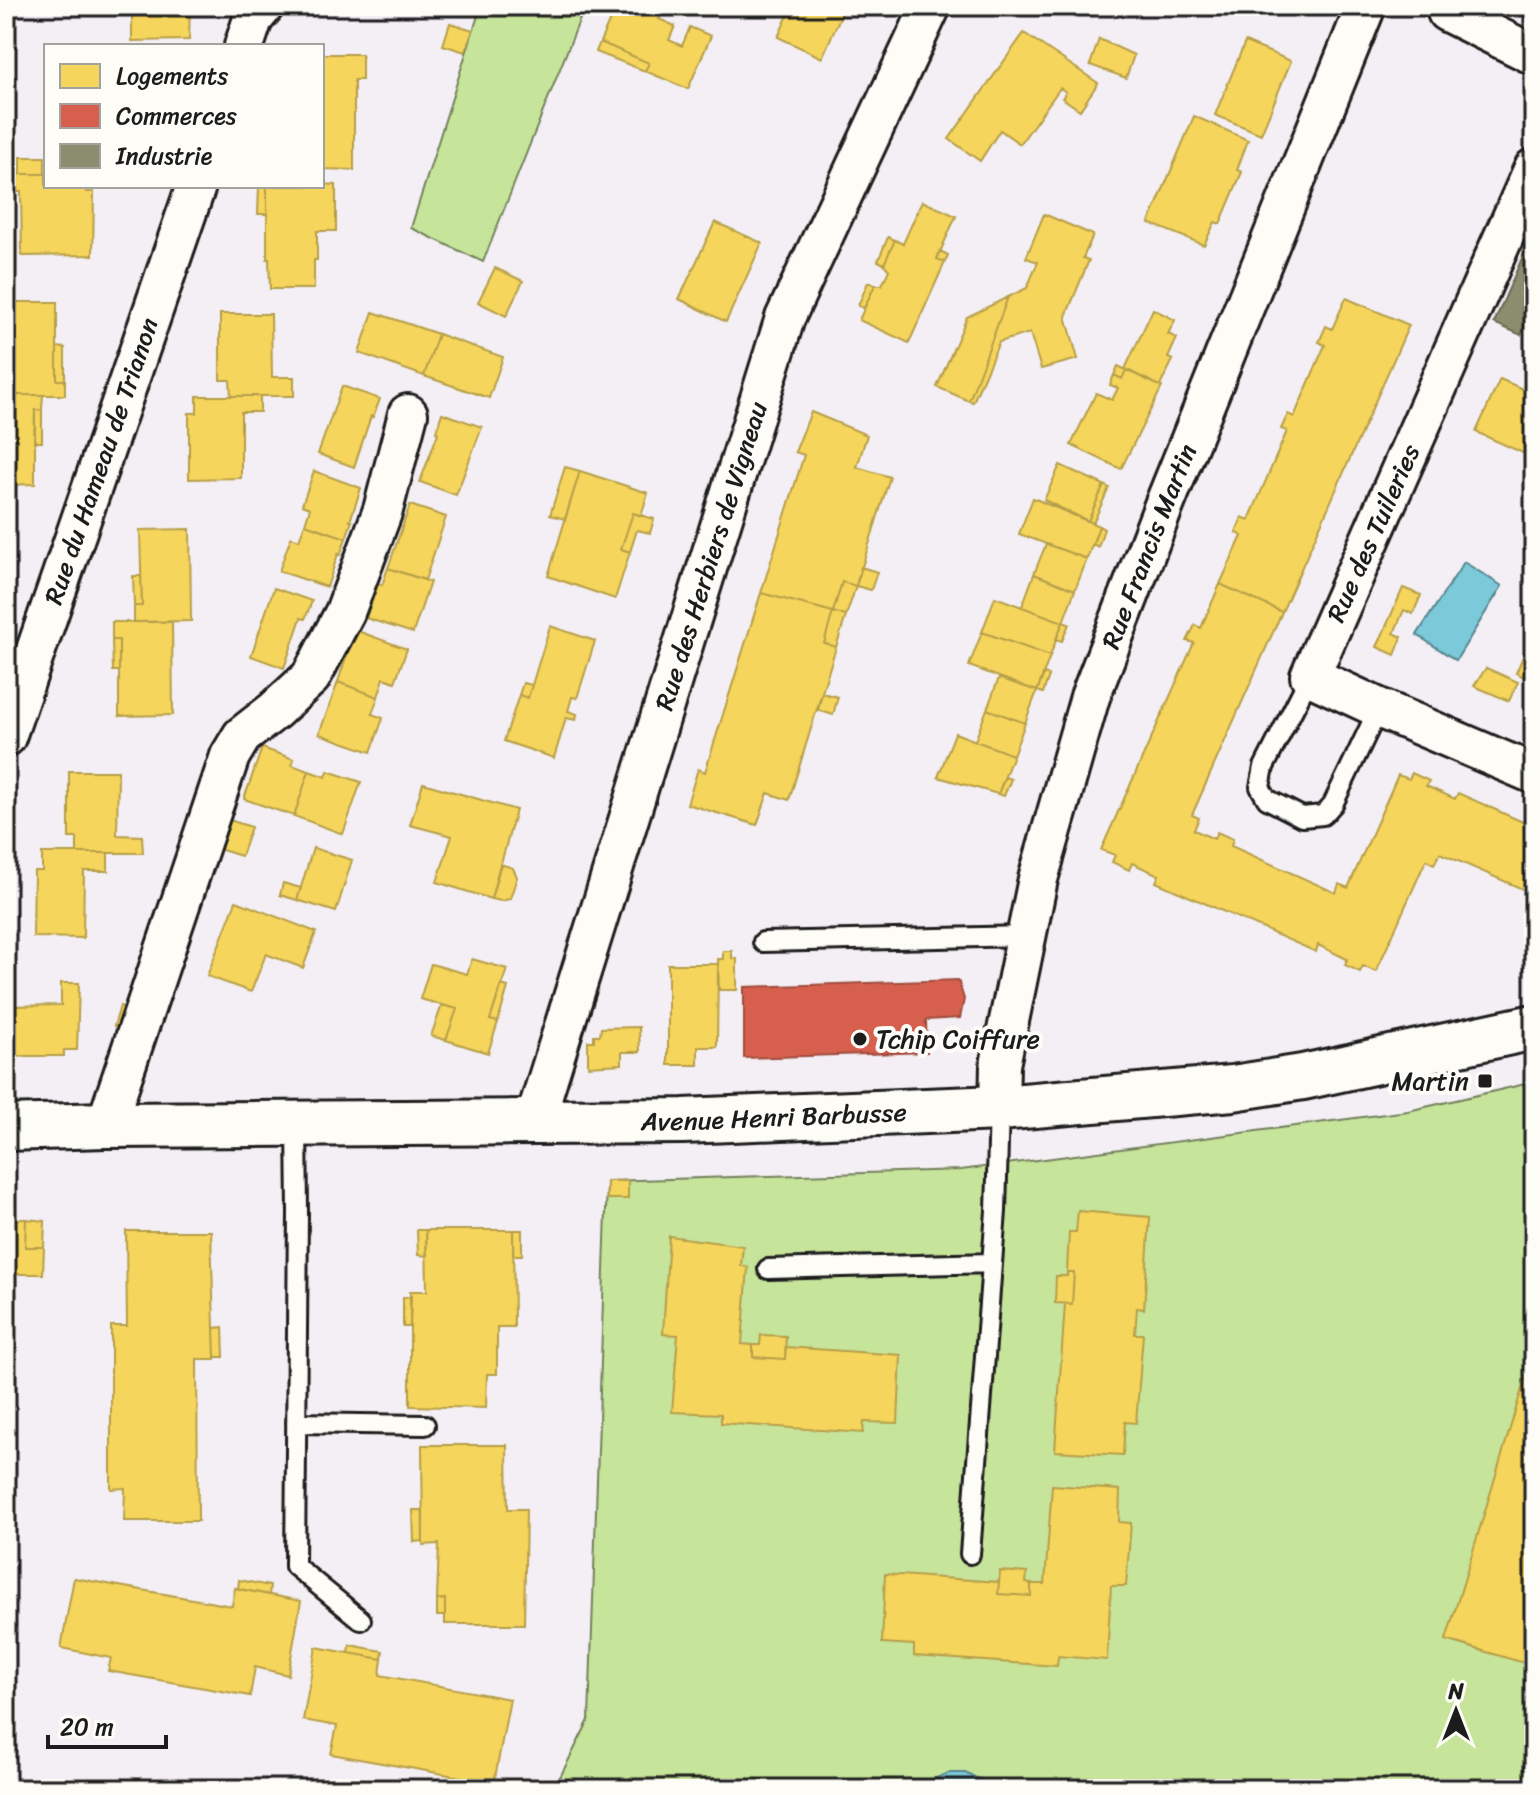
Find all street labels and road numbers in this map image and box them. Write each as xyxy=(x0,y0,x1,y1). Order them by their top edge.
street label: Rue du Hameau de Trianon xyxy=(30,311,172,611)
street label: Rue des Herbiers de Vigneau xyxy=(641,396,781,716)
street label: Rue Francis Martin xyxy=(1088,436,1210,656)
street label: Rue des Tuileries xyxy=(1313,436,1433,630)
street label: Avenue Henri Barbusse xyxy=(640,1089,908,1144)

